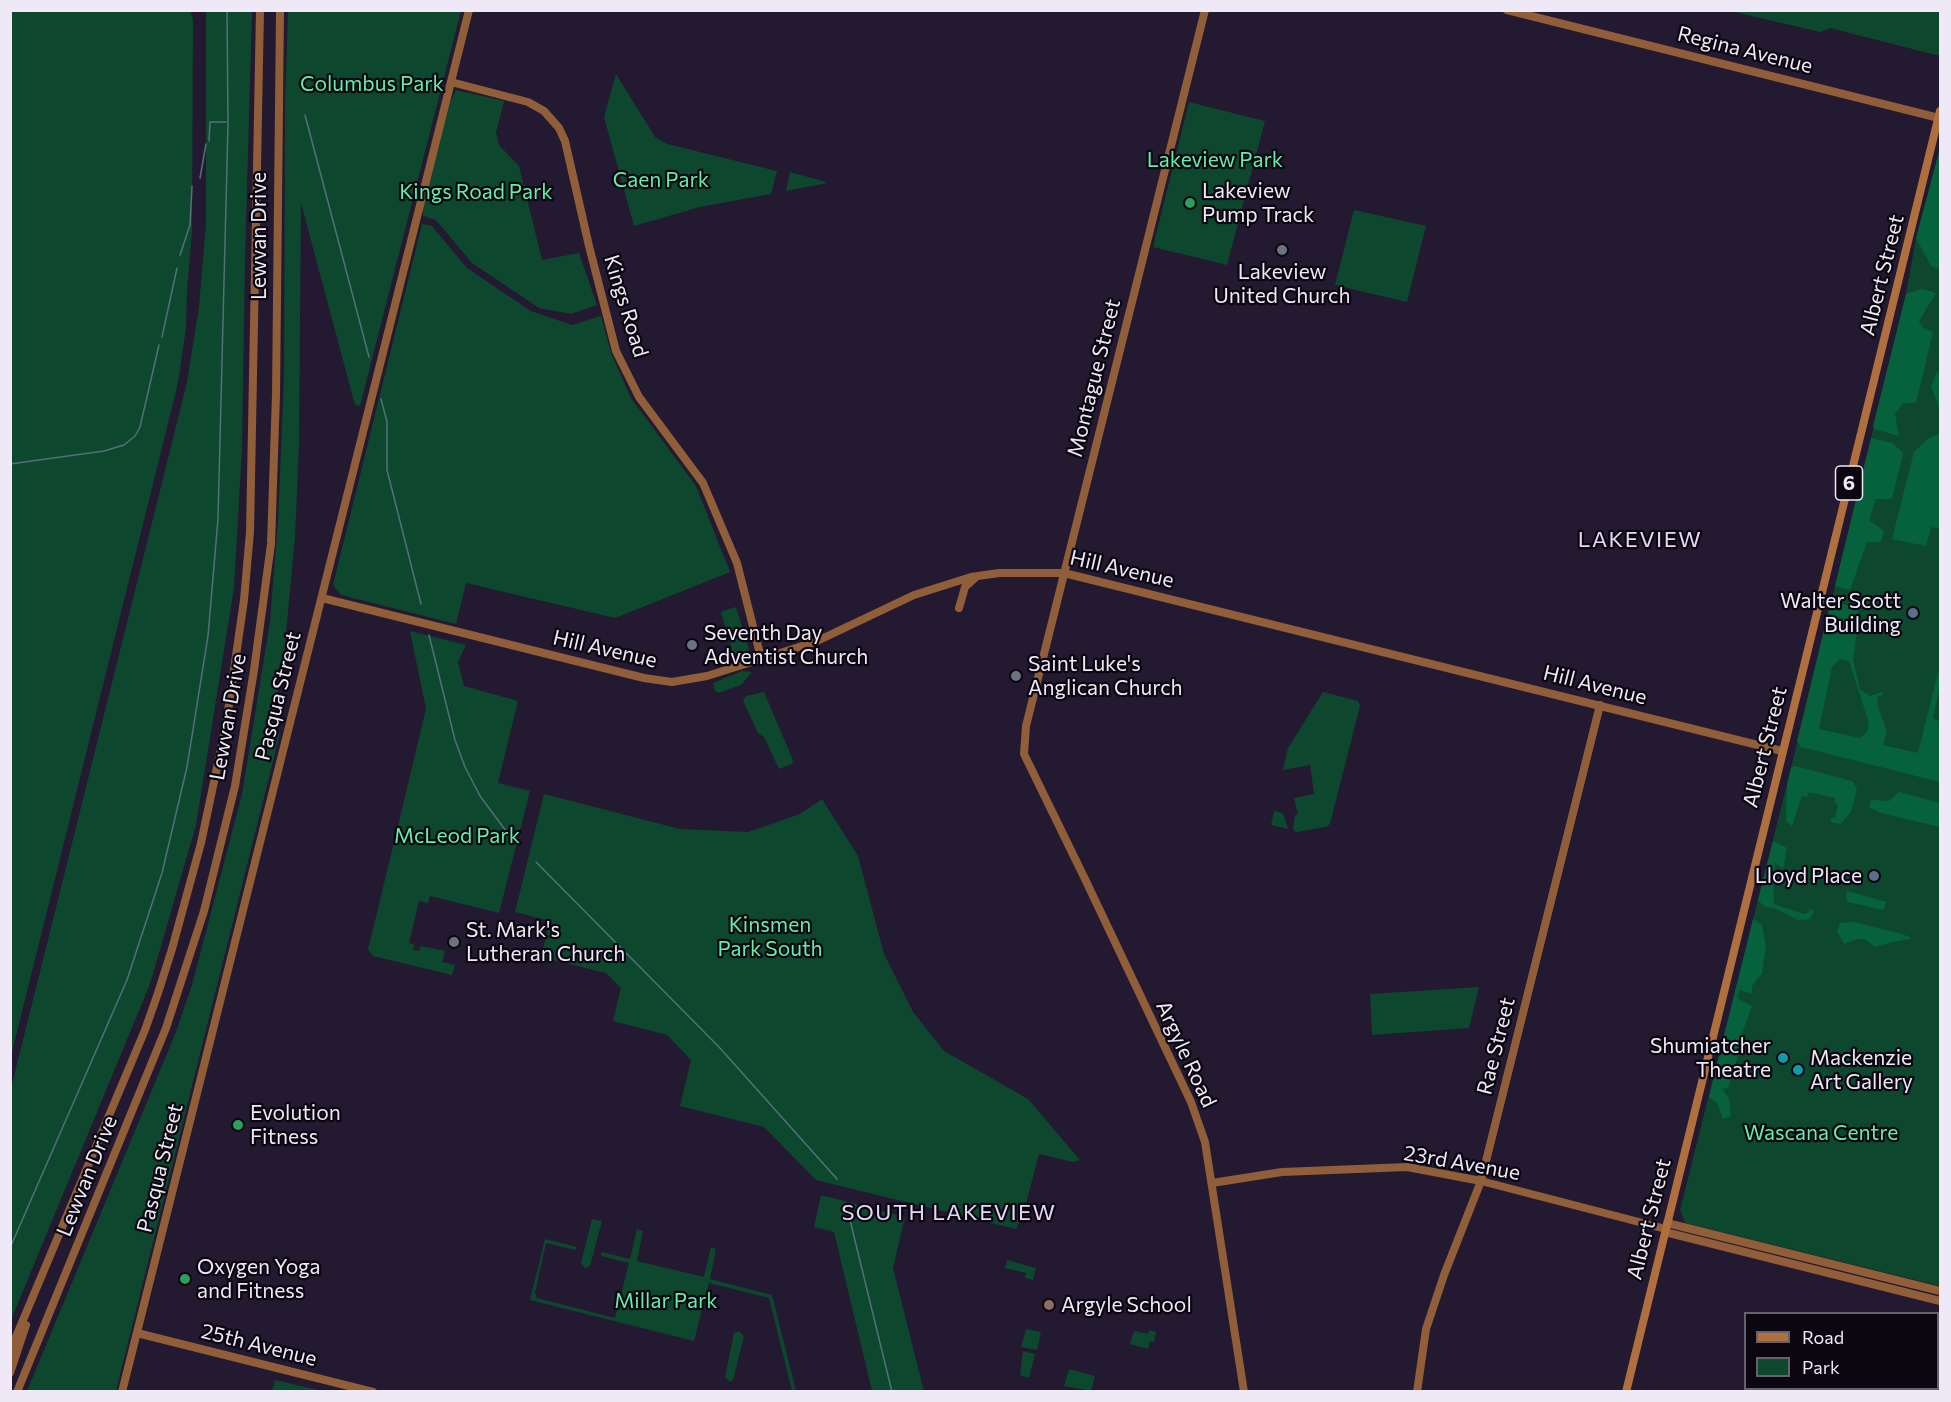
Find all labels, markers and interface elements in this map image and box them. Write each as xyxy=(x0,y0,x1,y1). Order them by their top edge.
street label: Regina Avenue xyxy=(1675,21,1815,79)
park label: Columbus Park xyxy=(300,71,444,97)
park label: Lakeview Park xyxy=(1147,147,1283,173)
park label: Caen Park xyxy=(613,167,709,193)
street label: Lewvan Drive xyxy=(246,172,272,300)
place label: Lakeview Pump Track xyxy=(1202,178,1314,228)
park label: Kings Road Park xyxy=(399,179,553,205)
marker: Lakeview Pump Track xyxy=(1183,196,1197,210)
street label: Albert Street xyxy=(1855,212,1909,338)
marker: Lakeview United Church xyxy=(1275,243,1289,257)
street label: Kings Road xyxy=(599,252,653,360)
place label: Lakeview United Church xyxy=(1213,259,1351,309)
street label: Montague Street xyxy=(1062,296,1126,460)
road number: 6 xyxy=(1836,466,1862,500)
district label: LAKEVIEW xyxy=(1578,527,1702,553)
street label: Hill Avenue xyxy=(1068,545,1176,593)
place label: Walter Scott Building xyxy=(1780,588,1901,638)
marker: Walter Scott Building xyxy=(1906,606,1920,620)
place label: Seventh Day Adventist Church xyxy=(704,620,868,670)
street label: Hill Avenue xyxy=(551,625,659,673)
street label: Pasqua Street xyxy=(250,629,306,763)
marker: Seventh Day Adventist Church xyxy=(685,638,699,652)
place label: Saint Luke's Anglican Church xyxy=(1028,651,1183,701)
street label: Lewvan Drive xyxy=(204,652,252,782)
street label: Hill Avenue xyxy=(1541,660,1649,710)
marker: Saint Luke's Anglican Church xyxy=(1009,669,1023,683)
street label: Albert Street xyxy=(1738,684,1792,810)
park label: McLeod Park xyxy=(394,823,520,849)
place label: Lloyd Place xyxy=(1755,863,1862,889)
marker: Lloyd Place xyxy=(1867,869,1881,883)
park label: Kinsmen Park South xyxy=(717,912,823,962)
place label: St. Mark's Lutheran Church xyxy=(466,917,625,967)
marker: St. Mark's Lutheran Church xyxy=(447,935,461,949)
street label: Rae Street xyxy=(1472,995,1520,1097)
street label: Argyle Road xyxy=(1150,997,1222,1111)
place label: Shumiatcher Theatre xyxy=(1650,1033,1771,1083)
place label: Mackenzie Art Gallery xyxy=(1810,1045,1913,1095)
marker: Shumiatcher Theatre xyxy=(1776,1051,1790,1065)
marker: Mackenzie Art Gallery xyxy=(1791,1063,1805,1077)
place label: Evolution Fitness xyxy=(250,1100,341,1150)
street label: Pasqua Street xyxy=(132,1101,188,1235)
street label: Lewvan Drive xyxy=(51,1112,123,1240)
marker: Evolution Fitness xyxy=(231,1118,245,1132)
park label: Wascana Centre xyxy=(1744,1120,1898,1146)
street label: 23rd Avenue xyxy=(1402,1140,1522,1186)
street label: Albert Street xyxy=(1622,1156,1676,1282)
district label: SOUTH LAKEVIEW xyxy=(841,1200,1057,1226)
place label: Oxygen Yoga and Fitness xyxy=(197,1254,321,1304)
marker: Oxygen Yoga and Fitness xyxy=(178,1272,192,1286)
park label: Millar Park xyxy=(614,1288,718,1314)
place label: Argyle School xyxy=(1061,1292,1192,1318)
marker: Argyle School xyxy=(1042,1298,1056,1312)
legend xyxy=(1744,1312,1939,1390)
street label: 25th Avenue xyxy=(199,1318,319,1372)
text: Road xyxy=(1802,1326,1844,1348)
text: Park xyxy=(1802,1356,1840,1378)

